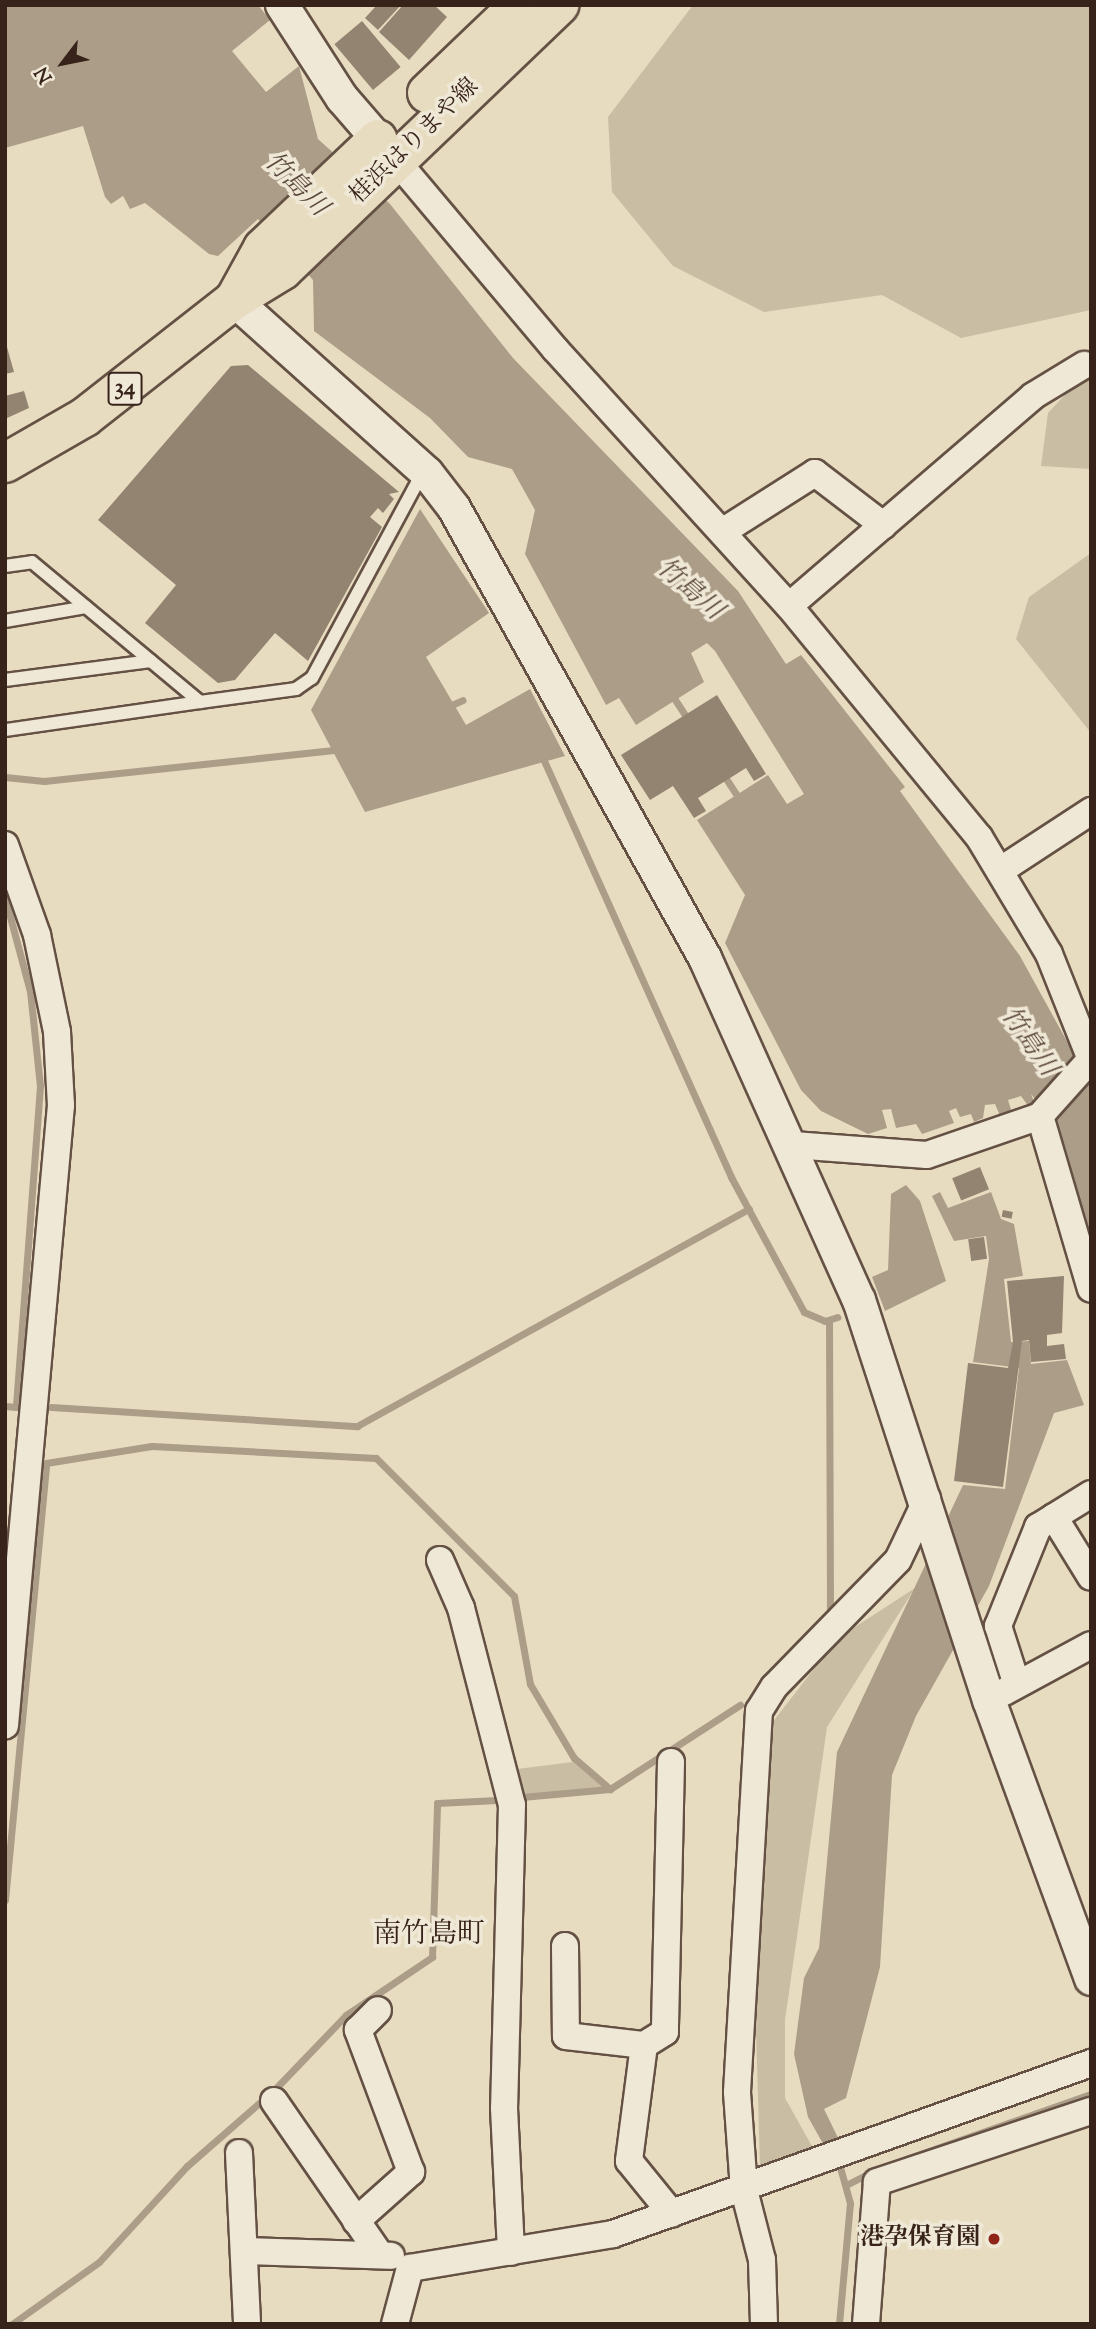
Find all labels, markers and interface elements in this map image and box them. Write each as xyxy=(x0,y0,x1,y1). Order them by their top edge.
north arrow xyxy=(28,28,98,98)
text: N xyxy=(29,61,60,88)
street label: 桂浜はりまや線 xyxy=(345,73,485,211)
water label: 竹島川 xyxy=(256,146,334,224)
road number: 34 xyxy=(108,370,142,408)
water label: 竹島川 xyxy=(649,553,729,627)
water label: 竹島川 xyxy=(993,1001,1063,1083)
district label: 南竹島町 xyxy=(373,1918,485,1952)
place label: 港孕保育園 xyxy=(860,2225,980,2253)
marker: 港孕保育園 xyxy=(986,2231,1002,2247)

